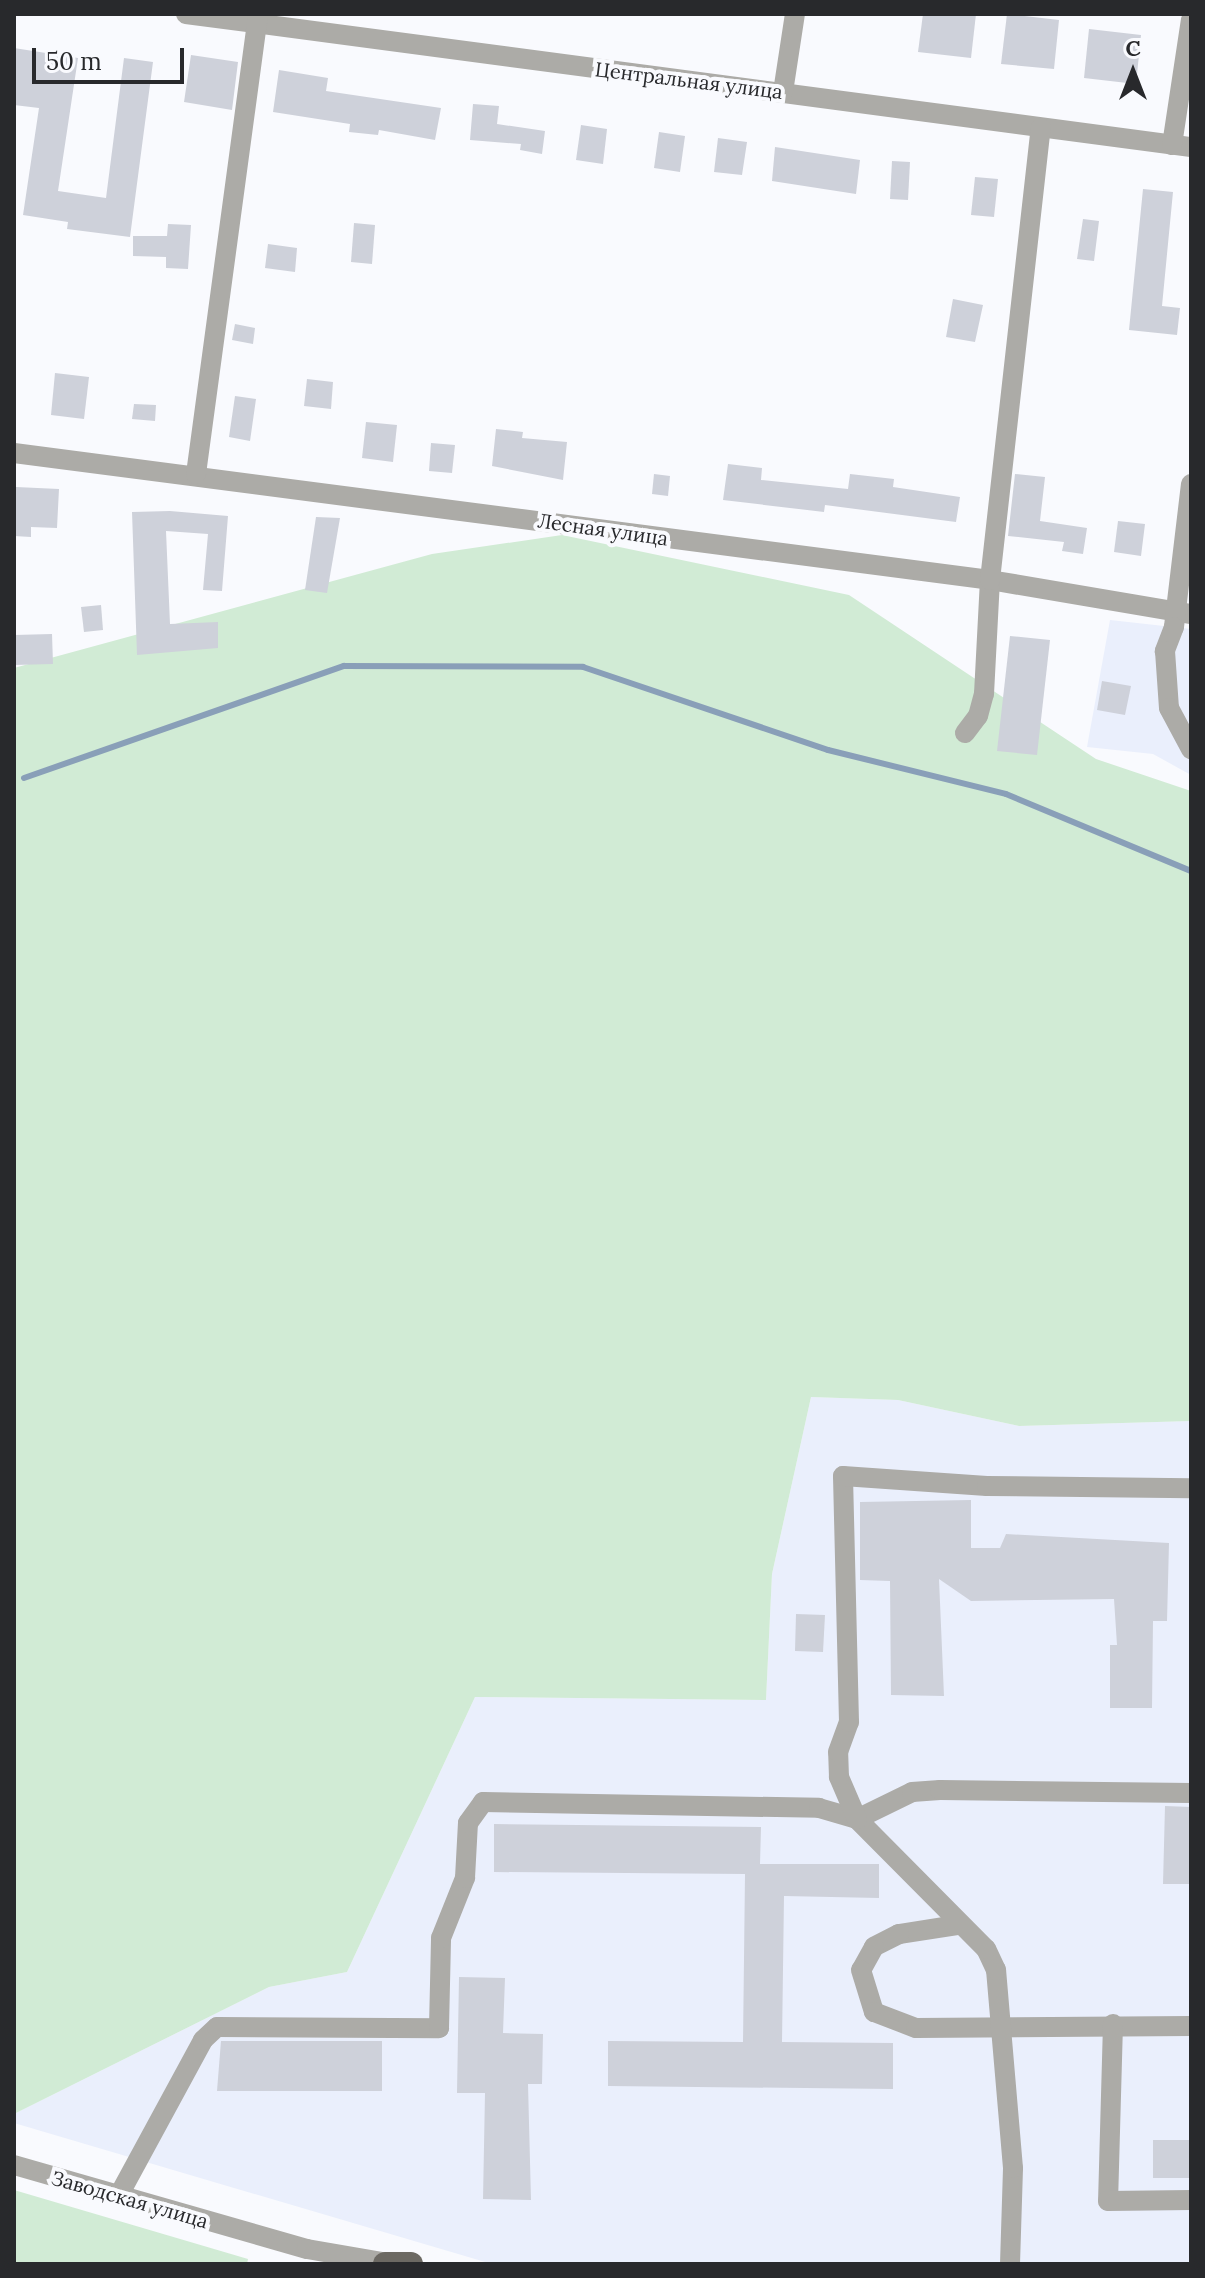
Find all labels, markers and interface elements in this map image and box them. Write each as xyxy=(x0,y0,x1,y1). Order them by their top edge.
scale bar xyxy=(36,32,188,82)
north arrow xyxy=(1093,32,1173,112)
text: С xyxy=(1125,34,1141,62)
text: 50 m xyxy=(46,46,102,77)
street label: Центральная улица xyxy=(594,57,784,103)
street label: Лесная улица xyxy=(536,508,670,550)
street label: Заводская улица xyxy=(49,2165,211,2233)

